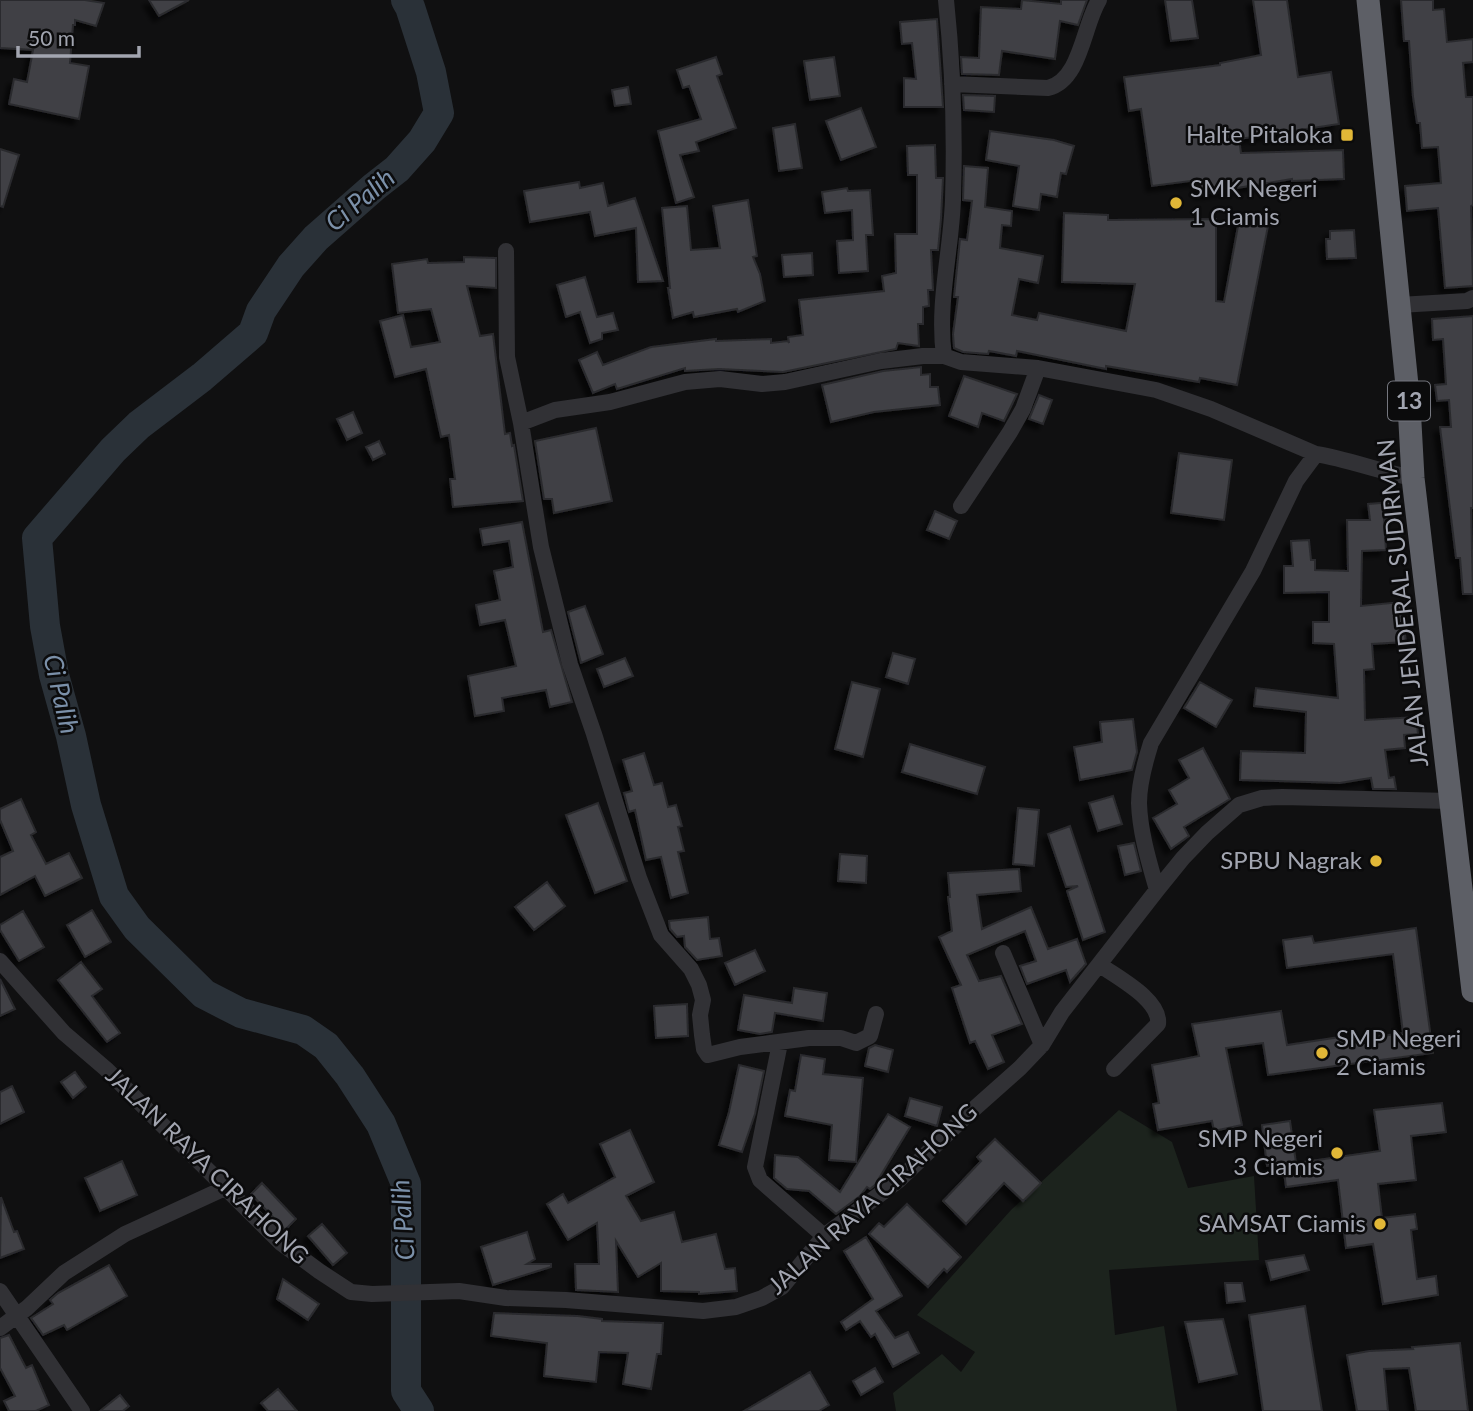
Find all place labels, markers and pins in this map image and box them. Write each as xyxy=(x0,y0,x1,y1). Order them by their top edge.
place label: Halte Pitaloka xyxy=(1186,119,1333,148)
marker: Halte Pitaloka xyxy=(1339,127,1355,143)
place label: SMK Negeri 1 Ciamis xyxy=(1190,173,1317,230)
marker: SMK Negeri 1 Ciamis xyxy=(1168,195,1184,211)
place label: SPBU Nagrak xyxy=(1220,845,1363,874)
marker: SPBU Nagrak xyxy=(1368,853,1384,869)
place label: SMP Negeri 2 Ciamis xyxy=(1336,1023,1461,1080)
marker: SMP Negeri 2 Ciamis xyxy=(1314,1045,1330,1061)
place label: SMP Negeri 3 Ciamis xyxy=(1198,1123,1323,1180)
marker: SMP Negeri 3 Ciamis xyxy=(1329,1145,1345,1161)
place label: SAMSAT Ciamis xyxy=(1198,1208,1366,1237)
marker: SAMSAT Ciamis xyxy=(1372,1216,1388,1232)

